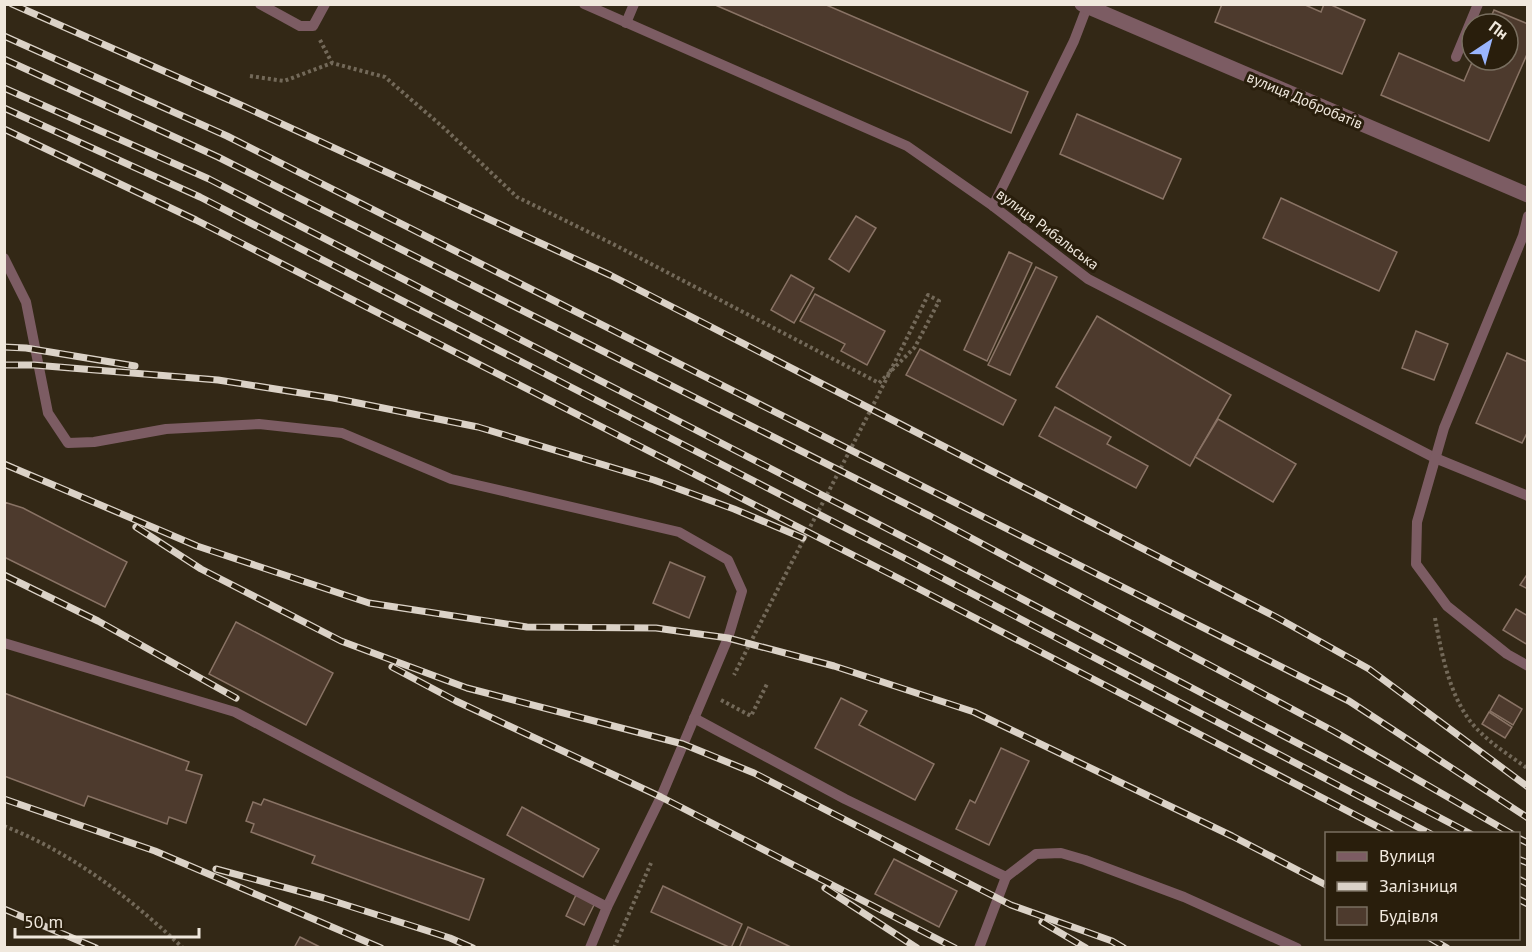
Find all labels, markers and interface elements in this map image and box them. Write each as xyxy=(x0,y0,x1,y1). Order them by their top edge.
north arrow xyxy=(1460,12,1520,72)
text: Пн xyxy=(1485,16,1512,43)
street label: вулиця Добробатів xyxy=(1244,67,1366,133)
street label: вулиця Рибальська xyxy=(993,184,1103,274)
legend xyxy=(1325,832,1520,940)
text: Вулиця xyxy=(1379,844,1435,867)
text: Залізниця xyxy=(1379,874,1457,897)
scale bar xyxy=(15,901,200,939)
text: Будівля xyxy=(1379,904,1438,927)
text: 50 m xyxy=(24,910,63,933)

